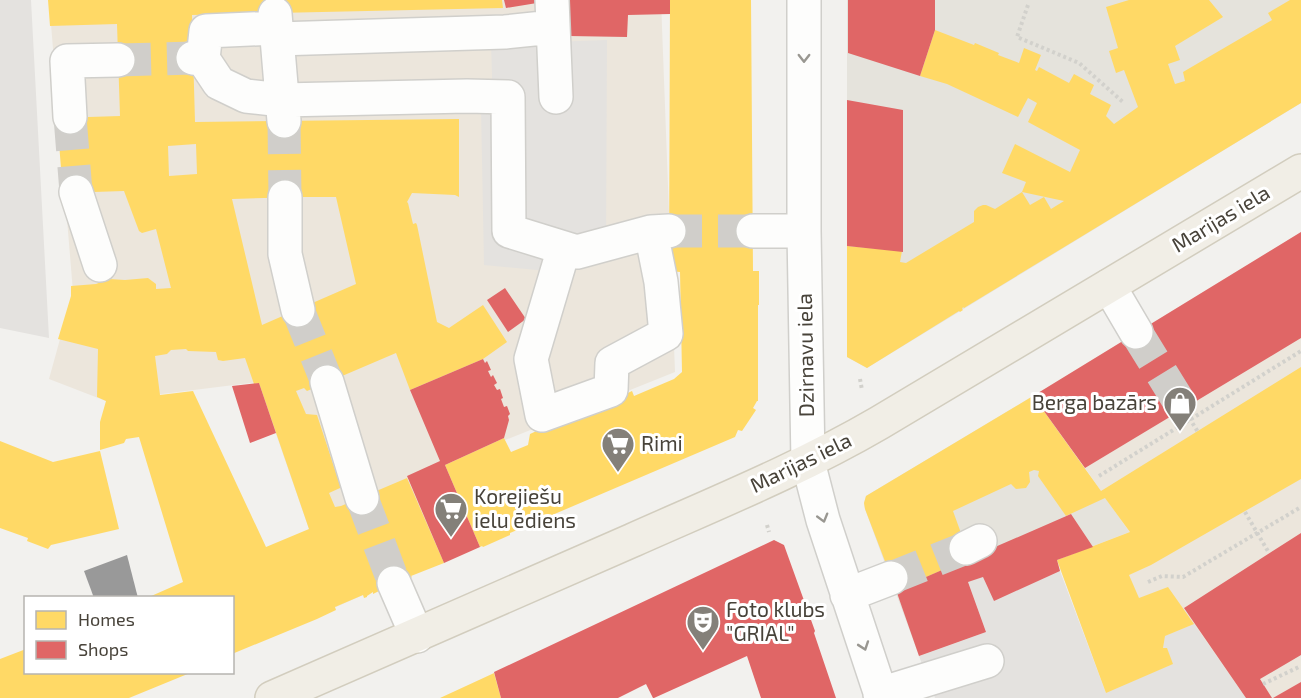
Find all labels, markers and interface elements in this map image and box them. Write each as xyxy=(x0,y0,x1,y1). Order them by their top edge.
one-way arrow xyxy=(798,54,810,63)
street label: Marijas iela xyxy=(1167,179,1274,258)
street label: Dzirnavu iela xyxy=(791,293,818,417)
shop icon: Berga bazārs xyxy=(1162,385,1198,432)
place label: Berga bazārs xyxy=(1032,389,1157,414)
supermarket icon: Rimi xyxy=(600,426,636,473)
street label: Marijas iela xyxy=(745,426,856,498)
place label: Rimi xyxy=(641,430,683,455)
place label: Korejiešu ielu ēdiens xyxy=(474,483,576,532)
supermarket icon: Korejiešu ielu ēdiens xyxy=(433,491,469,538)
one-way arrow xyxy=(816,512,828,523)
legend xyxy=(24,596,234,674)
place label: Foto klubs "GRIAL" xyxy=(726,596,825,645)
theatre icon: Foto klubs "GRIAL" xyxy=(685,604,721,651)
text: Homes xyxy=(78,608,135,630)
text: Shops xyxy=(78,638,128,660)
one-way arrow xyxy=(857,640,869,651)

